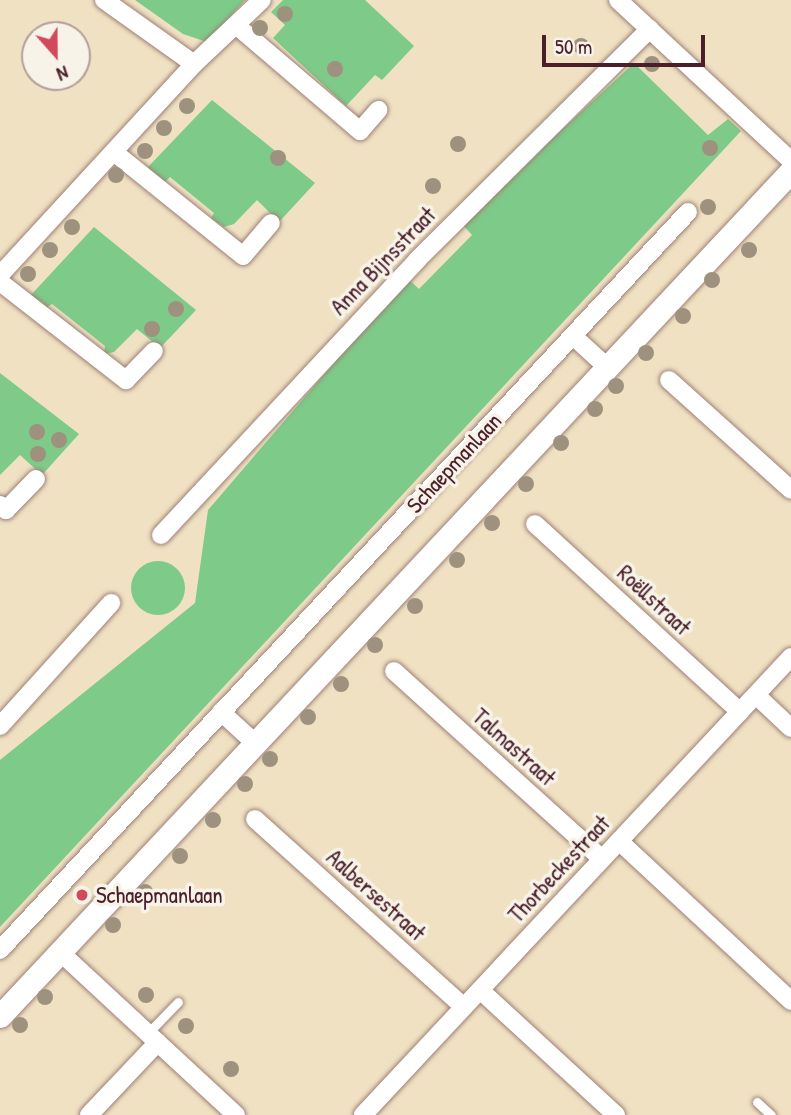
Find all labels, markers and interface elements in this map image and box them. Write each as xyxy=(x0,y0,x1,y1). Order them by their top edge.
north arrow xyxy=(21,21,91,91)
scale bar xyxy=(546,21,709,65)
text: 50 m xyxy=(555,32,592,61)
text: N xyxy=(53,60,72,88)
street label: Anna Bijnsstraat xyxy=(325,201,441,321)
street label: Schaepmanlaan xyxy=(401,407,507,519)
street label: Roëllstraat xyxy=(612,559,696,641)
street label: Talmastraat xyxy=(467,703,561,791)
street label: Thorbeckestraat xyxy=(502,810,616,928)
street label: Aalbersestraat xyxy=(321,843,431,947)
place label: Schaepmanlaan xyxy=(96,881,223,909)
marker: Schaepmanlaan xyxy=(74,887,90,903)

